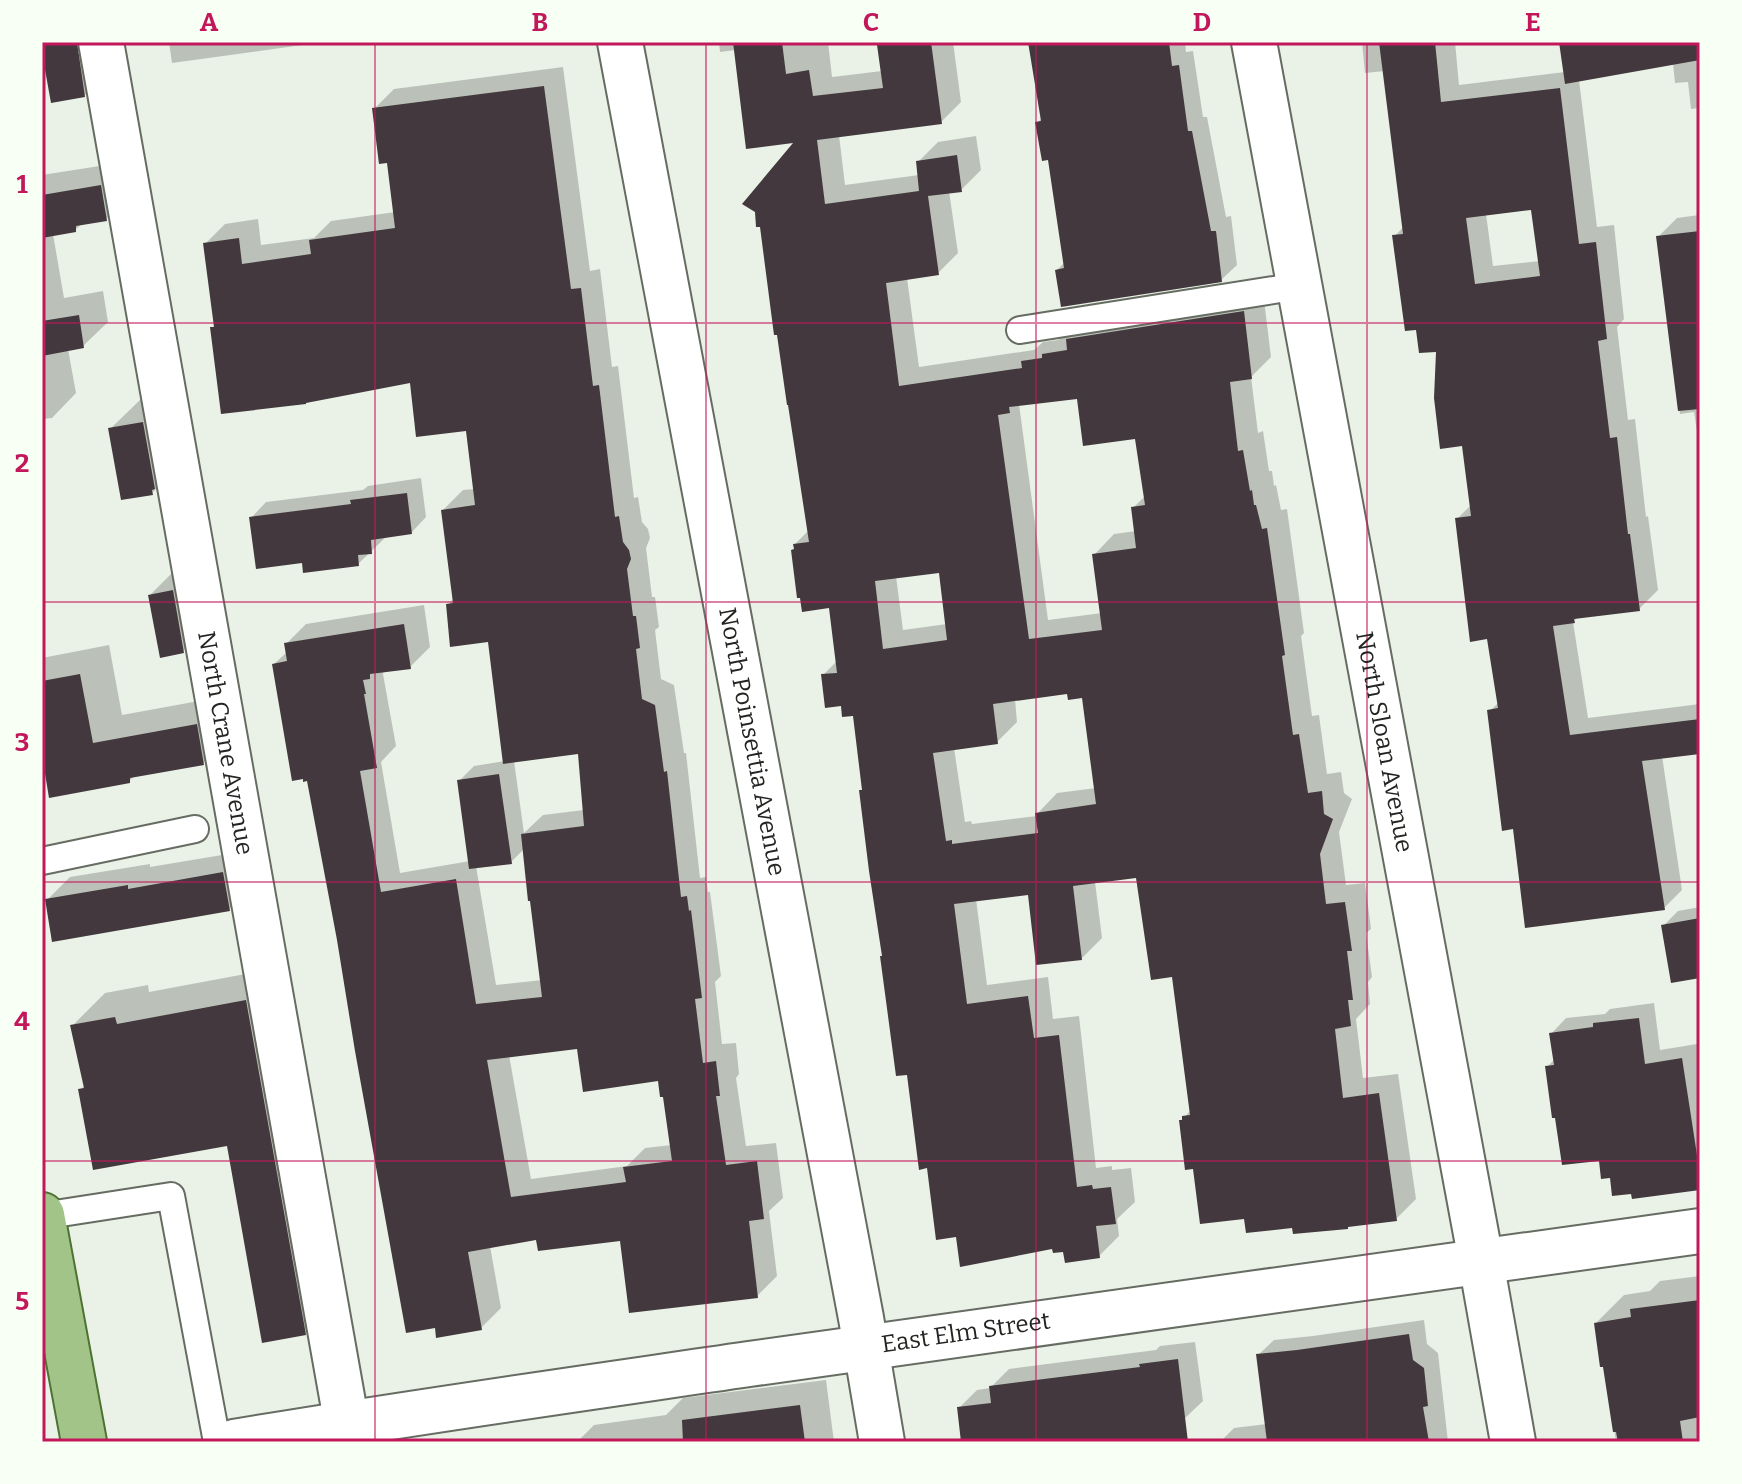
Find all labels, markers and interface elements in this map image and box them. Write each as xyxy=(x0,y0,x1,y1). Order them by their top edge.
text: A xyxy=(200,7,219,38)
text: B xyxy=(532,7,548,38)
text: C xyxy=(863,7,879,38)
text: D xyxy=(1193,7,1211,38)
text: E xyxy=(1525,7,1541,38)
text: 1 xyxy=(16,169,28,200)
text: 2 xyxy=(15,448,29,479)
street label: North Poinsettia Avenue xyxy=(713,605,791,878)
street label: North Crane Avenue xyxy=(192,629,259,857)
street label: North Sloan Avenue xyxy=(1350,629,1419,855)
text: 3 xyxy=(15,727,29,758)
text: 4 xyxy=(14,1006,30,1037)
text: 5 xyxy=(15,1286,29,1317)
street label: East Elm Street xyxy=(880,1306,1052,1358)

